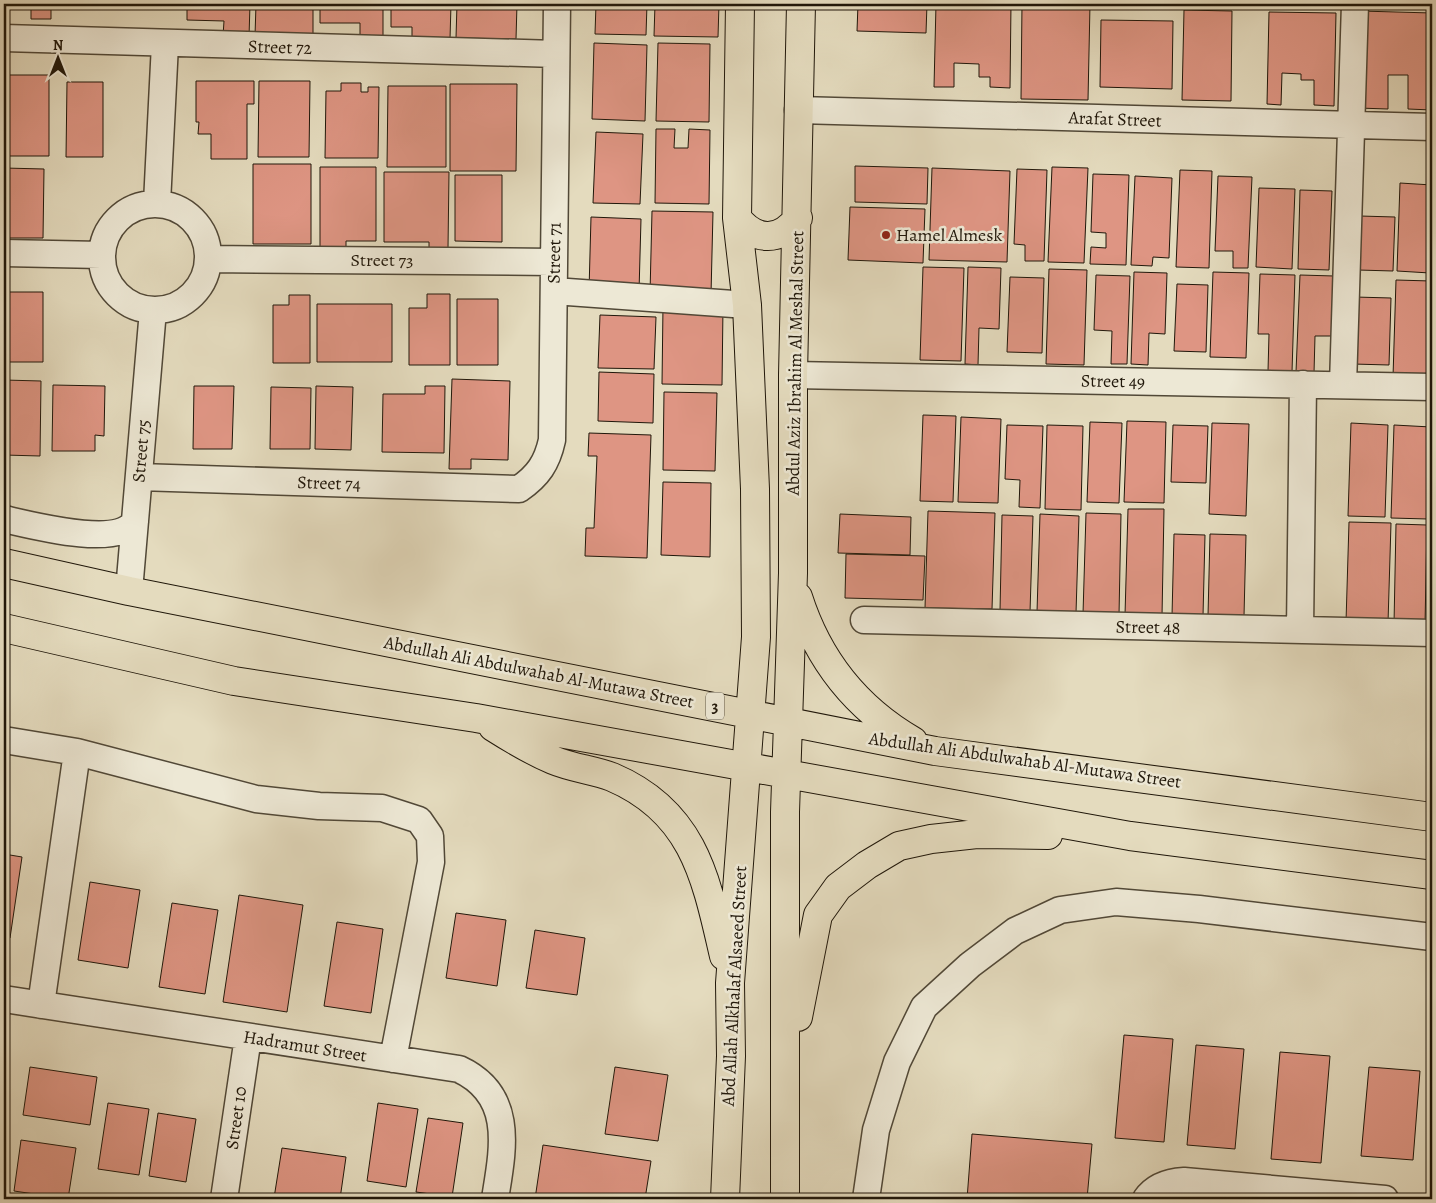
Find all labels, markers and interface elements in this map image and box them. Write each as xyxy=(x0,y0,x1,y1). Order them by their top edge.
north arrow xyxy=(32,32,82,82)
street label: Street 72 xyxy=(248,34,313,60)
text: N xyxy=(53,36,63,55)
street label: Arafat Street xyxy=(1067,105,1162,133)
street label: Street 71 xyxy=(541,222,567,284)
place label: Hamel Almesk xyxy=(896,223,1002,247)
marker: Hamel Almesk xyxy=(880,229,892,241)
street label: Abdul Aziz Ibrahim Al Meshal Street xyxy=(781,230,809,497)
street label: Street 73 xyxy=(351,248,413,272)
street label: Street 49 xyxy=(1081,368,1145,394)
street label: Street 75 xyxy=(126,419,156,483)
street label: Street 74 xyxy=(297,470,361,496)
street label: Street 48 xyxy=(1115,614,1181,640)
street label: Abdullah Ali Abdulwahab Al-Mutawa Street xyxy=(381,630,696,714)
road number: 3 xyxy=(706,692,724,719)
street label: Abdullah Ali Abdulwahab Al-Mutawa Street xyxy=(866,726,1183,794)
street label: Abd Allah Alkhalaf Alsaeed Street xyxy=(716,865,752,1108)
street label: Hadramut Street xyxy=(241,1024,369,1068)
street label: Street 10 xyxy=(220,1085,252,1151)

